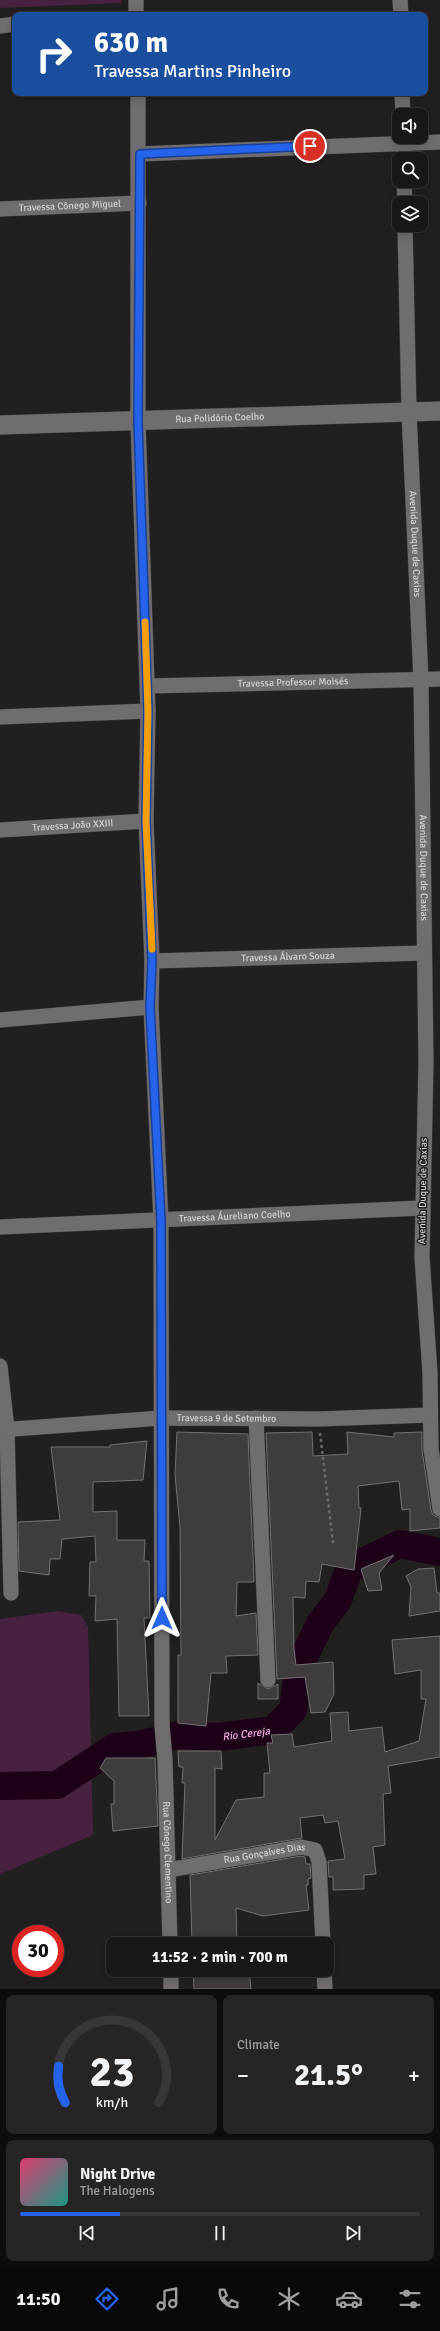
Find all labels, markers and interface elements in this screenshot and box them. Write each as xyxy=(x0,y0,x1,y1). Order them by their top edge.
text: 630 m xyxy=(94,26,168,60)
icon: right xyxy=(28,28,80,80)
text: Travessa Martins Pinheiro xyxy=(94,60,291,82)
map controls xyxy=(392,108,428,232)
button: sound xyxy=(392,108,428,144)
pin xyxy=(293,129,327,163)
icon: arrive xyxy=(299,135,321,157)
button: search xyxy=(392,152,428,188)
button: layers xyxy=(392,196,428,232)
street label: Travessa Cônego Miguel xyxy=(19,198,121,214)
street label: Rua Polidório Coelho xyxy=(175,411,265,425)
street label: Avenida Duque de Caxias xyxy=(407,490,423,598)
street label: Travessa Professor Moisés xyxy=(238,675,349,690)
street label: Avenida Duque de Caxias xyxy=(417,814,430,922)
street label: Travessa João XXIII xyxy=(32,817,114,834)
street label: Travessa Álvaro Souza xyxy=(241,950,335,964)
street label: Avenida Duque de Caxias xyxy=(416,1137,430,1244)
street label: Travessa Áureliano Coelho xyxy=(179,1208,291,1225)
street label: Travessa 9 de Setembro xyxy=(177,1412,276,1425)
position arrow xyxy=(141,1597,183,1639)
water label: Rio Cereja xyxy=(222,1724,271,1743)
street label: Rua Cônego Clementino xyxy=(160,1801,175,1904)
street label: Rua Gonçalves Dias xyxy=(223,1841,307,1866)
speed limit sign: 30 xyxy=(12,1925,64,1977)
text: 11:52 · 2 min · 700 m xyxy=(152,1948,288,1966)
text: Climate xyxy=(237,2037,280,2053)
text: 23 xyxy=(89,2046,134,2097)
text: 21.5° xyxy=(294,2057,363,2094)
text: − xyxy=(237,2062,249,2089)
text: + xyxy=(408,2062,420,2089)
text: km/h xyxy=(95,2093,128,2110)
text: Night Drive xyxy=(80,2165,155,2183)
text: The Halogens xyxy=(80,2183,155,2199)
icon: previous xyxy=(76,2222,98,2244)
icon: pause xyxy=(209,2222,231,2244)
icon: next xyxy=(342,2222,364,2244)
icon: directions xyxy=(93,2285,121,2313)
icon: music xyxy=(154,2285,182,2313)
icon: phone xyxy=(214,2285,242,2313)
icon: climate xyxy=(275,2285,303,2313)
icon: car xyxy=(335,2285,363,2313)
icon: filters xyxy=(396,2285,424,2313)
text: 11:50 xyxy=(16,2288,60,2310)

